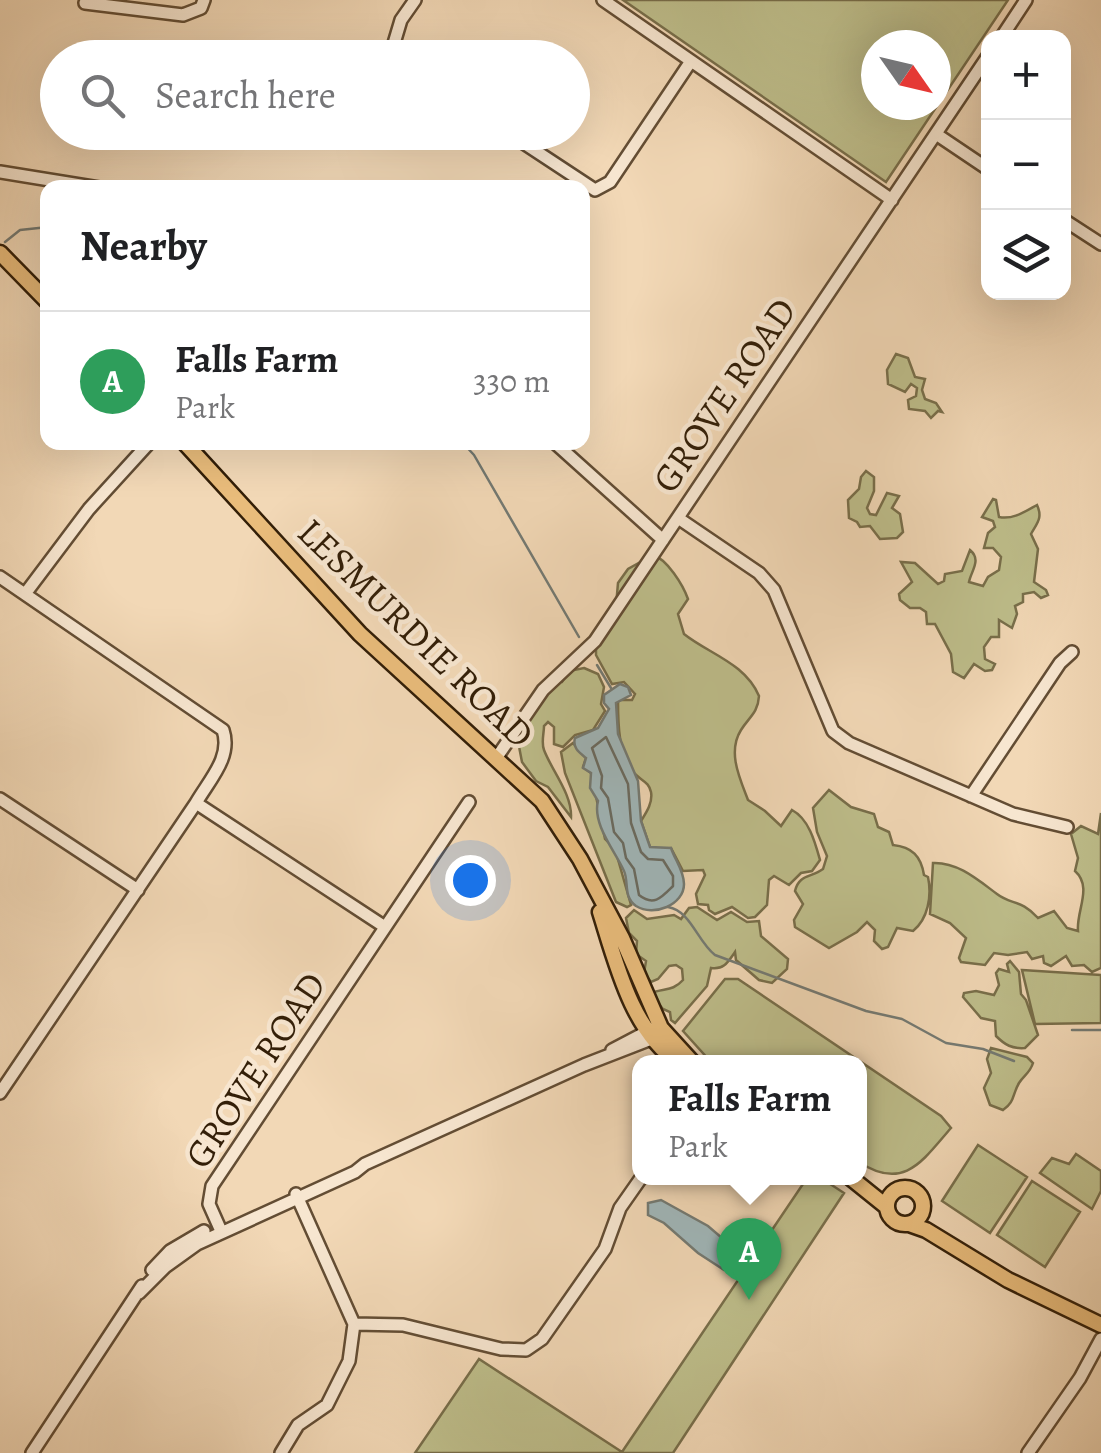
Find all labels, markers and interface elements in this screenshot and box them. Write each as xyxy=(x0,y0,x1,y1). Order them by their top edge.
north arrow xyxy=(861,30,951,120)
map controls xyxy=(981,30,1071,300)
button: + xyxy=(981,30,1071,120)
search box xyxy=(40,40,590,150)
icon: search xyxy=(75,68,130,123)
text: Search here xyxy=(155,69,336,121)
button: − xyxy=(981,120,1071,210)
button: layers xyxy=(981,210,1071,300)
text: Nearby xyxy=(80,217,207,274)
street label: GROVE ROAD xyxy=(640,288,808,502)
text: Falls Farm xyxy=(175,333,338,385)
text: A xyxy=(102,359,123,403)
text: 330 m xyxy=(473,359,550,403)
text: Park xyxy=(175,385,235,429)
street label: LESMURDIE ROAD xyxy=(286,506,546,760)
your location xyxy=(445,855,496,906)
street label: GROVE ROAD xyxy=(172,962,338,1178)
popup xyxy=(632,1055,867,1185)
text: Falls Farm xyxy=(668,1072,831,1124)
text: Park xyxy=(668,1124,728,1168)
pin: A xyxy=(716,1218,782,1300)

